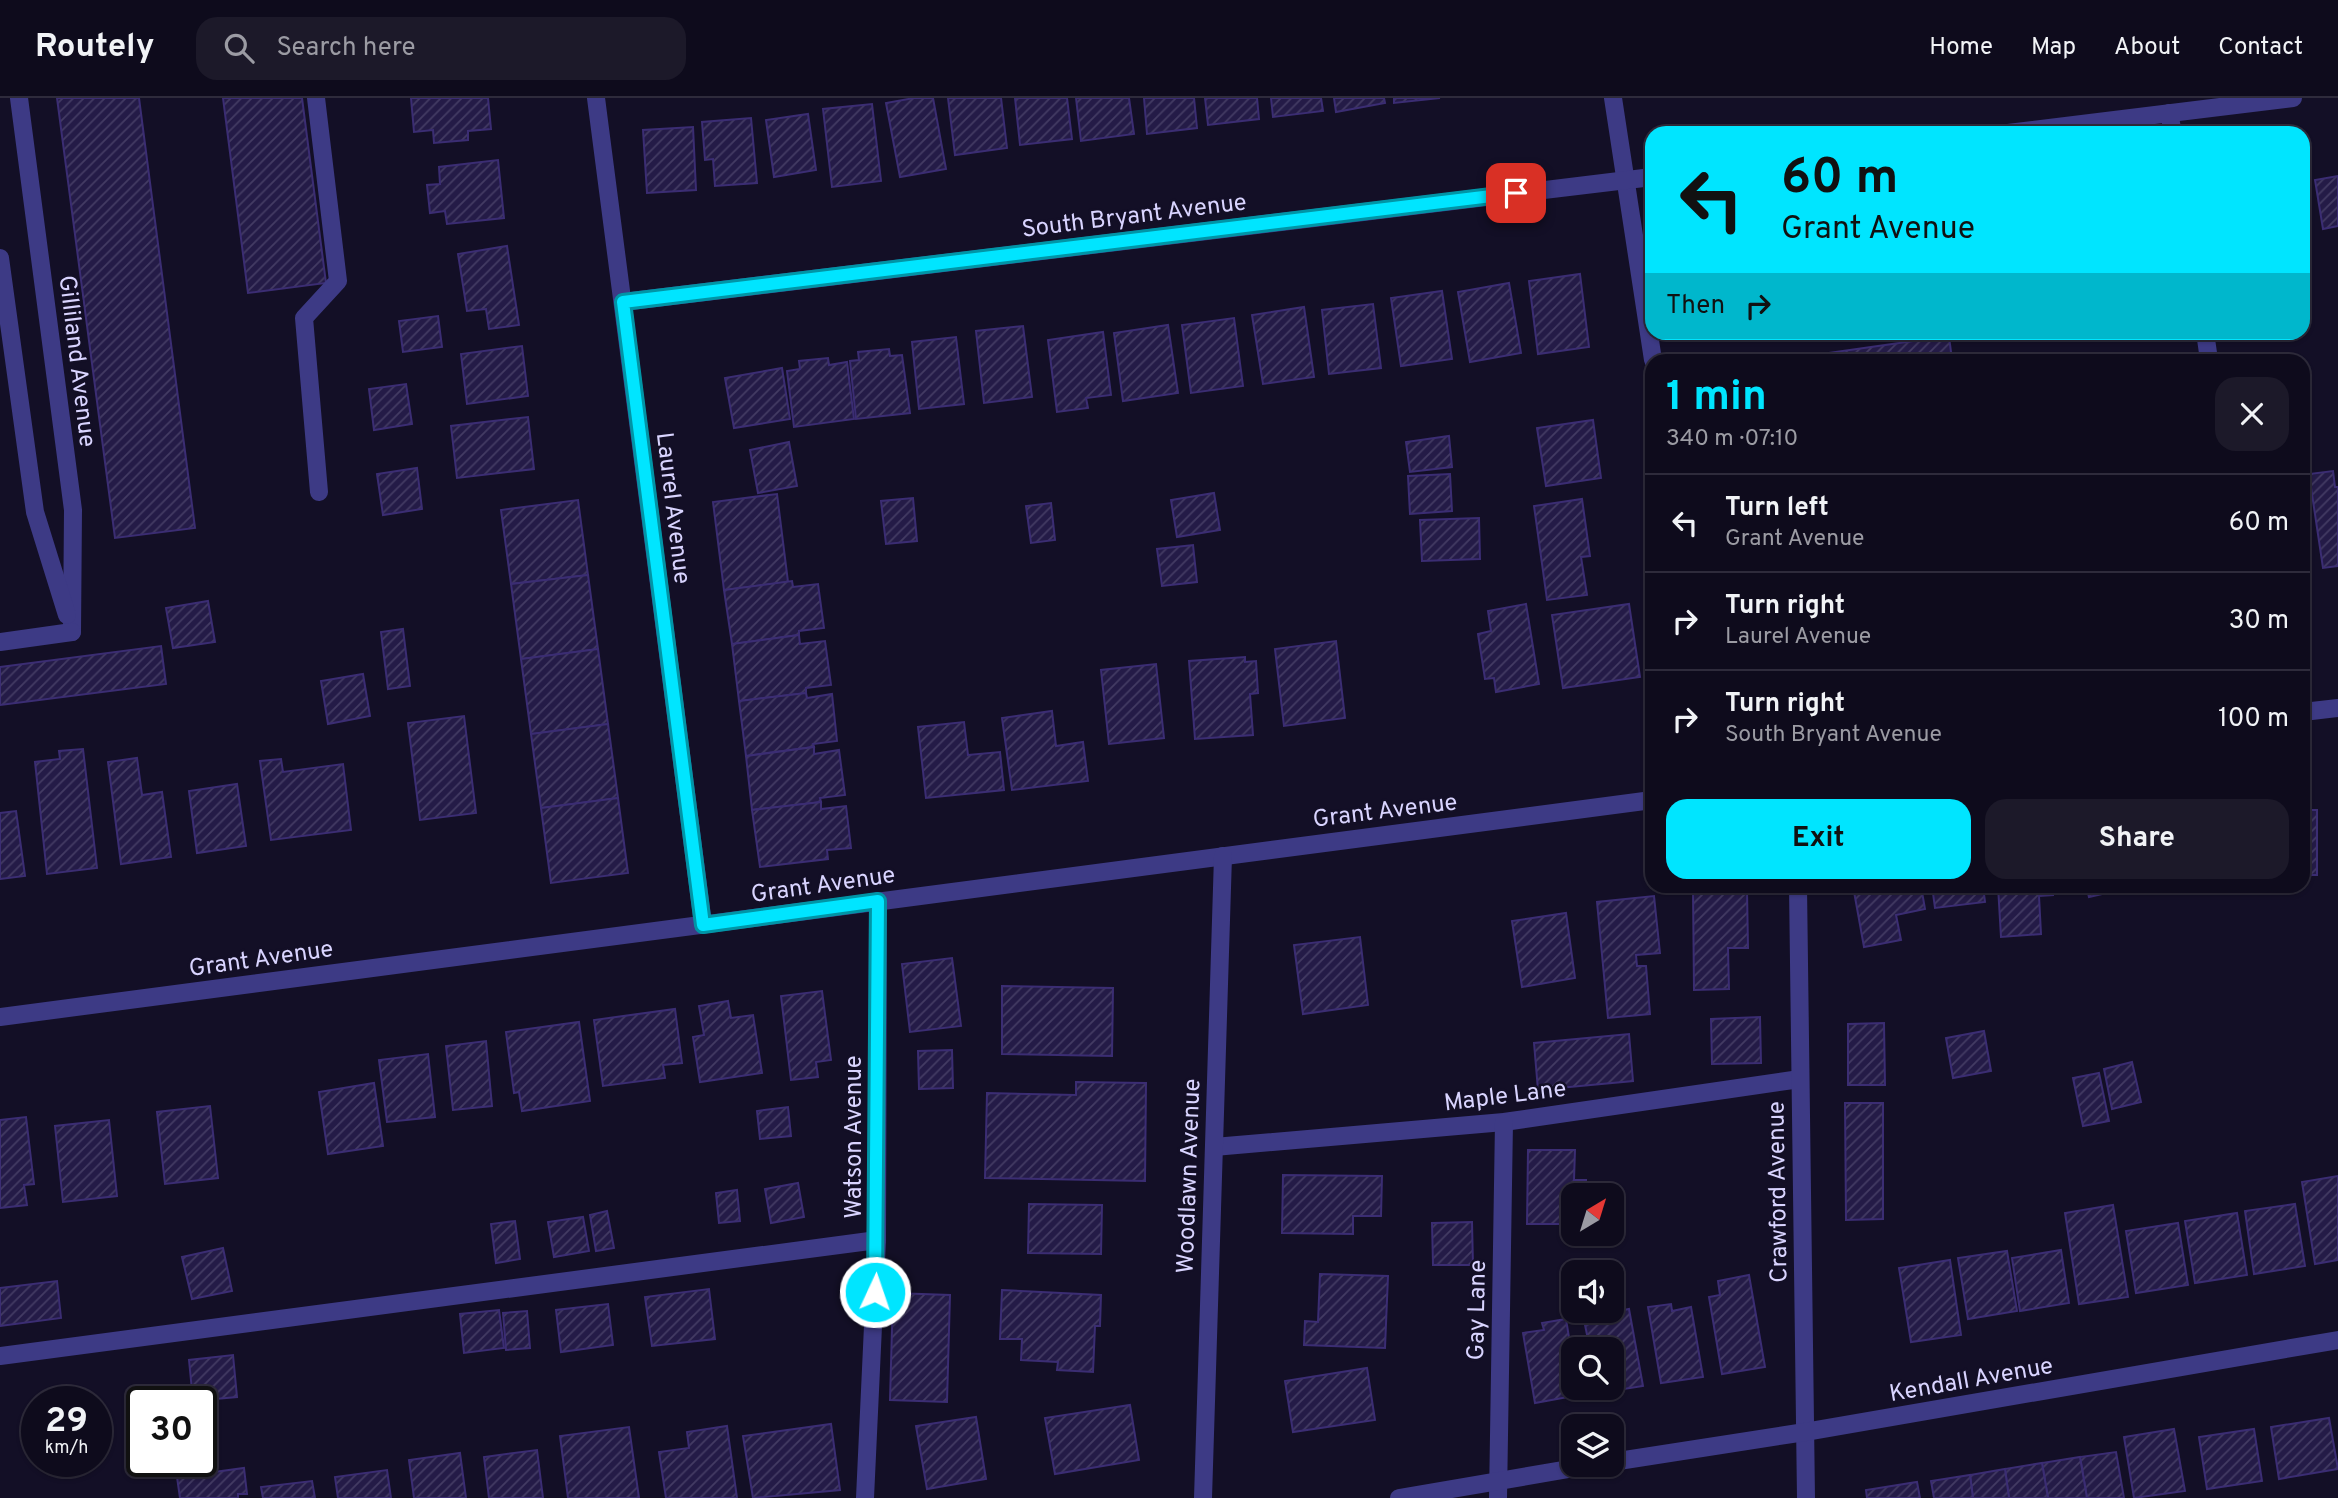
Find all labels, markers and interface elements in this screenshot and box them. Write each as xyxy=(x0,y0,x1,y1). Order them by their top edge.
search box xyxy=(196,17,686,80)
text: Routely xyxy=(35,27,154,69)
icon: search xyxy=(220,29,258,67)
text: Search here xyxy=(276,32,415,65)
text: Home xyxy=(1929,33,1993,63)
text: Map xyxy=(2031,33,2076,63)
text: About xyxy=(2114,33,2180,63)
text: Contact xyxy=(2218,33,2303,63)
text: 60 m xyxy=(1781,149,1899,211)
icon: left xyxy=(1666,154,1757,245)
pin xyxy=(1486,163,1546,223)
icon: arrive xyxy=(1497,174,1535,212)
street label: South Bryant Avenue xyxy=(1020,188,1248,246)
text: Grant Avenue xyxy=(1781,210,1975,250)
street label: Gilliland Avenue xyxy=(51,274,101,449)
icon: right xyxy=(1739,287,1777,325)
text: Then xyxy=(1666,290,1725,323)
text: 1 min xyxy=(1666,372,1767,425)
button: close xyxy=(2215,377,2289,451)
text: 340 m · 07:10 xyxy=(1666,425,1798,454)
street label: Laurel Avenue xyxy=(648,431,696,586)
text: Turn left xyxy=(1725,492,1829,525)
icon: left xyxy=(1666,504,1704,542)
text: 60 m xyxy=(2229,507,2289,540)
text: Grant Avenue xyxy=(1725,525,1864,554)
text: Turn right xyxy=(1725,590,1845,623)
icon: right xyxy=(1666,602,1704,640)
text: 30 m xyxy=(2229,605,2289,638)
text: Laurel Avenue xyxy=(1725,623,1871,652)
text: Turn right xyxy=(1725,688,1845,721)
icon: right xyxy=(1666,700,1704,738)
text: 100 m xyxy=(2218,703,2289,736)
text: South Bryant Avenue xyxy=(1725,721,1942,750)
street label: Grant Avenue xyxy=(1311,788,1459,836)
button: Exit xyxy=(1666,799,1971,879)
button: Share xyxy=(1985,799,2289,879)
street label: Grant Avenue xyxy=(749,861,897,911)
street label: Grant Avenue xyxy=(187,935,335,985)
street label: Watson Avenue xyxy=(840,1055,870,1219)
street label: Maple Lane xyxy=(1442,1075,1568,1119)
street label: Woodlawn Avenue xyxy=(1172,1078,1208,1274)
street label: Crawford Avenue xyxy=(1762,1101,1796,1283)
north arrow xyxy=(1561,1183,1624,1246)
map controls xyxy=(1561,1183,1624,1477)
position arrow xyxy=(838,1255,912,1329)
street label: Gay Lane xyxy=(1462,1259,1494,1361)
button: sound xyxy=(1561,1260,1624,1323)
button: search xyxy=(1561,1337,1624,1400)
street label: Kendall Avenue xyxy=(1887,1352,2056,1410)
speed limit sign: 30 xyxy=(126,1386,217,1477)
text: 29 xyxy=(45,1400,88,1444)
button: layers xyxy=(1561,1414,1624,1477)
text: km/h xyxy=(45,1437,88,1460)

